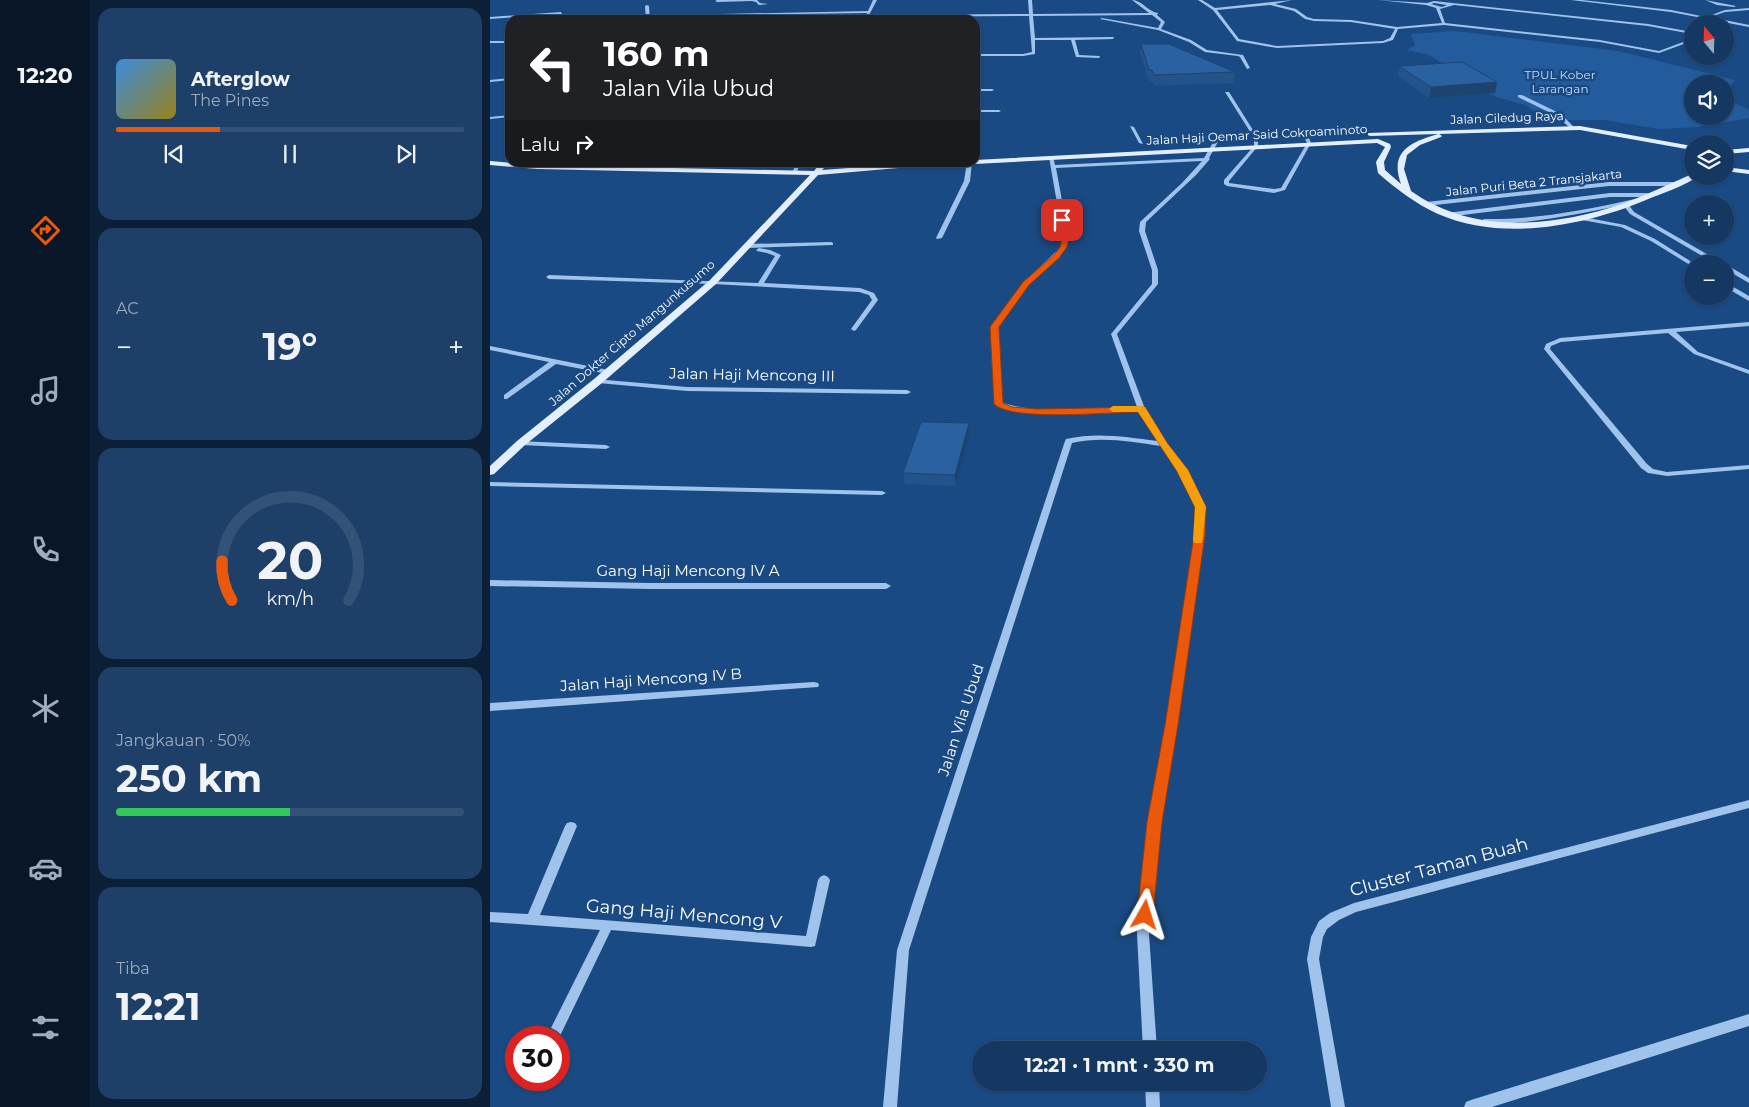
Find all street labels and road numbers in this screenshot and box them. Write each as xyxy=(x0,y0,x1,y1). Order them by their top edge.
street label: Jalan Ciledug Raya xyxy=(1449,108,1564,127)
street label: Jalan Haji Oemar Said Cokroaminoto xyxy=(1145,121,1368,148)
street label: Jalan Puri Beta 2 Transjakarta xyxy=(1444,166,1623,199)
street label: Jalan Dokter Cipto Mangunkusumo xyxy=(545,257,718,409)
street label: Jalan Haji Mencong III xyxy=(668,364,835,385)
street label: Gang Haji Mencong IV A xyxy=(597,561,780,580)
street label: Jalan Vila Ubud xyxy=(933,661,988,779)
street label: Jalan Haji Mencong IV B xyxy=(559,664,742,695)
street label: Cluster Taman Buah xyxy=(1347,833,1531,901)
street label: Gang Haji Mencong V xyxy=(585,894,783,934)

